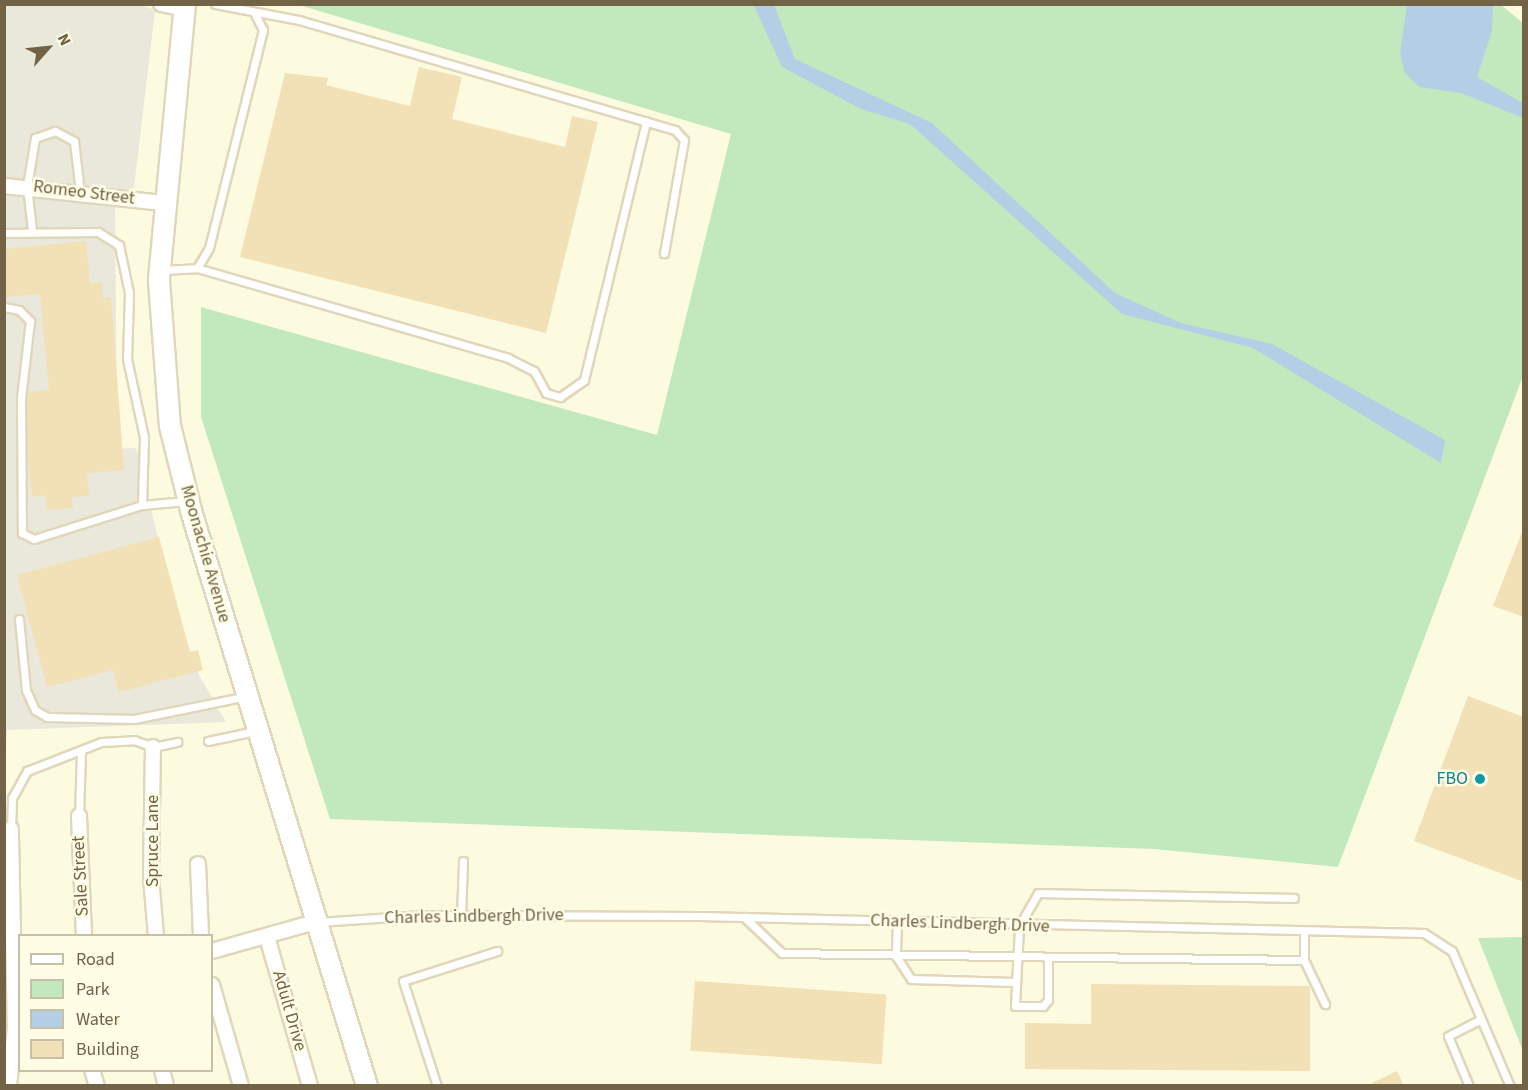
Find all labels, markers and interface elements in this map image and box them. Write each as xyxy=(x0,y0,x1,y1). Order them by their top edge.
north arrow xyxy=(18,18,78,78)
text: N xyxy=(52,30,76,50)
street label: Romeo Street xyxy=(32,176,136,210)
street label: Moonachie Avenue xyxy=(175,483,235,625)
place label: FBO xyxy=(1437,768,1468,790)
marker: FBO xyxy=(1473,772,1487,786)
street label: Spruce Lane xyxy=(142,795,164,887)
street label: Sale Street xyxy=(68,835,94,917)
street label: Charles Lindbergh Drive xyxy=(384,905,564,929)
street label: Charles Lindbergh Drive xyxy=(870,910,1050,938)
legend xyxy=(18,934,213,1072)
text: Road xyxy=(76,947,115,972)
street label: Adult Drive xyxy=(267,968,311,1054)
text: Park xyxy=(76,977,110,1002)
text: Water xyxy=(76,1007,120,1032)
text: Building xyxy=(76,1037,139,1062)

